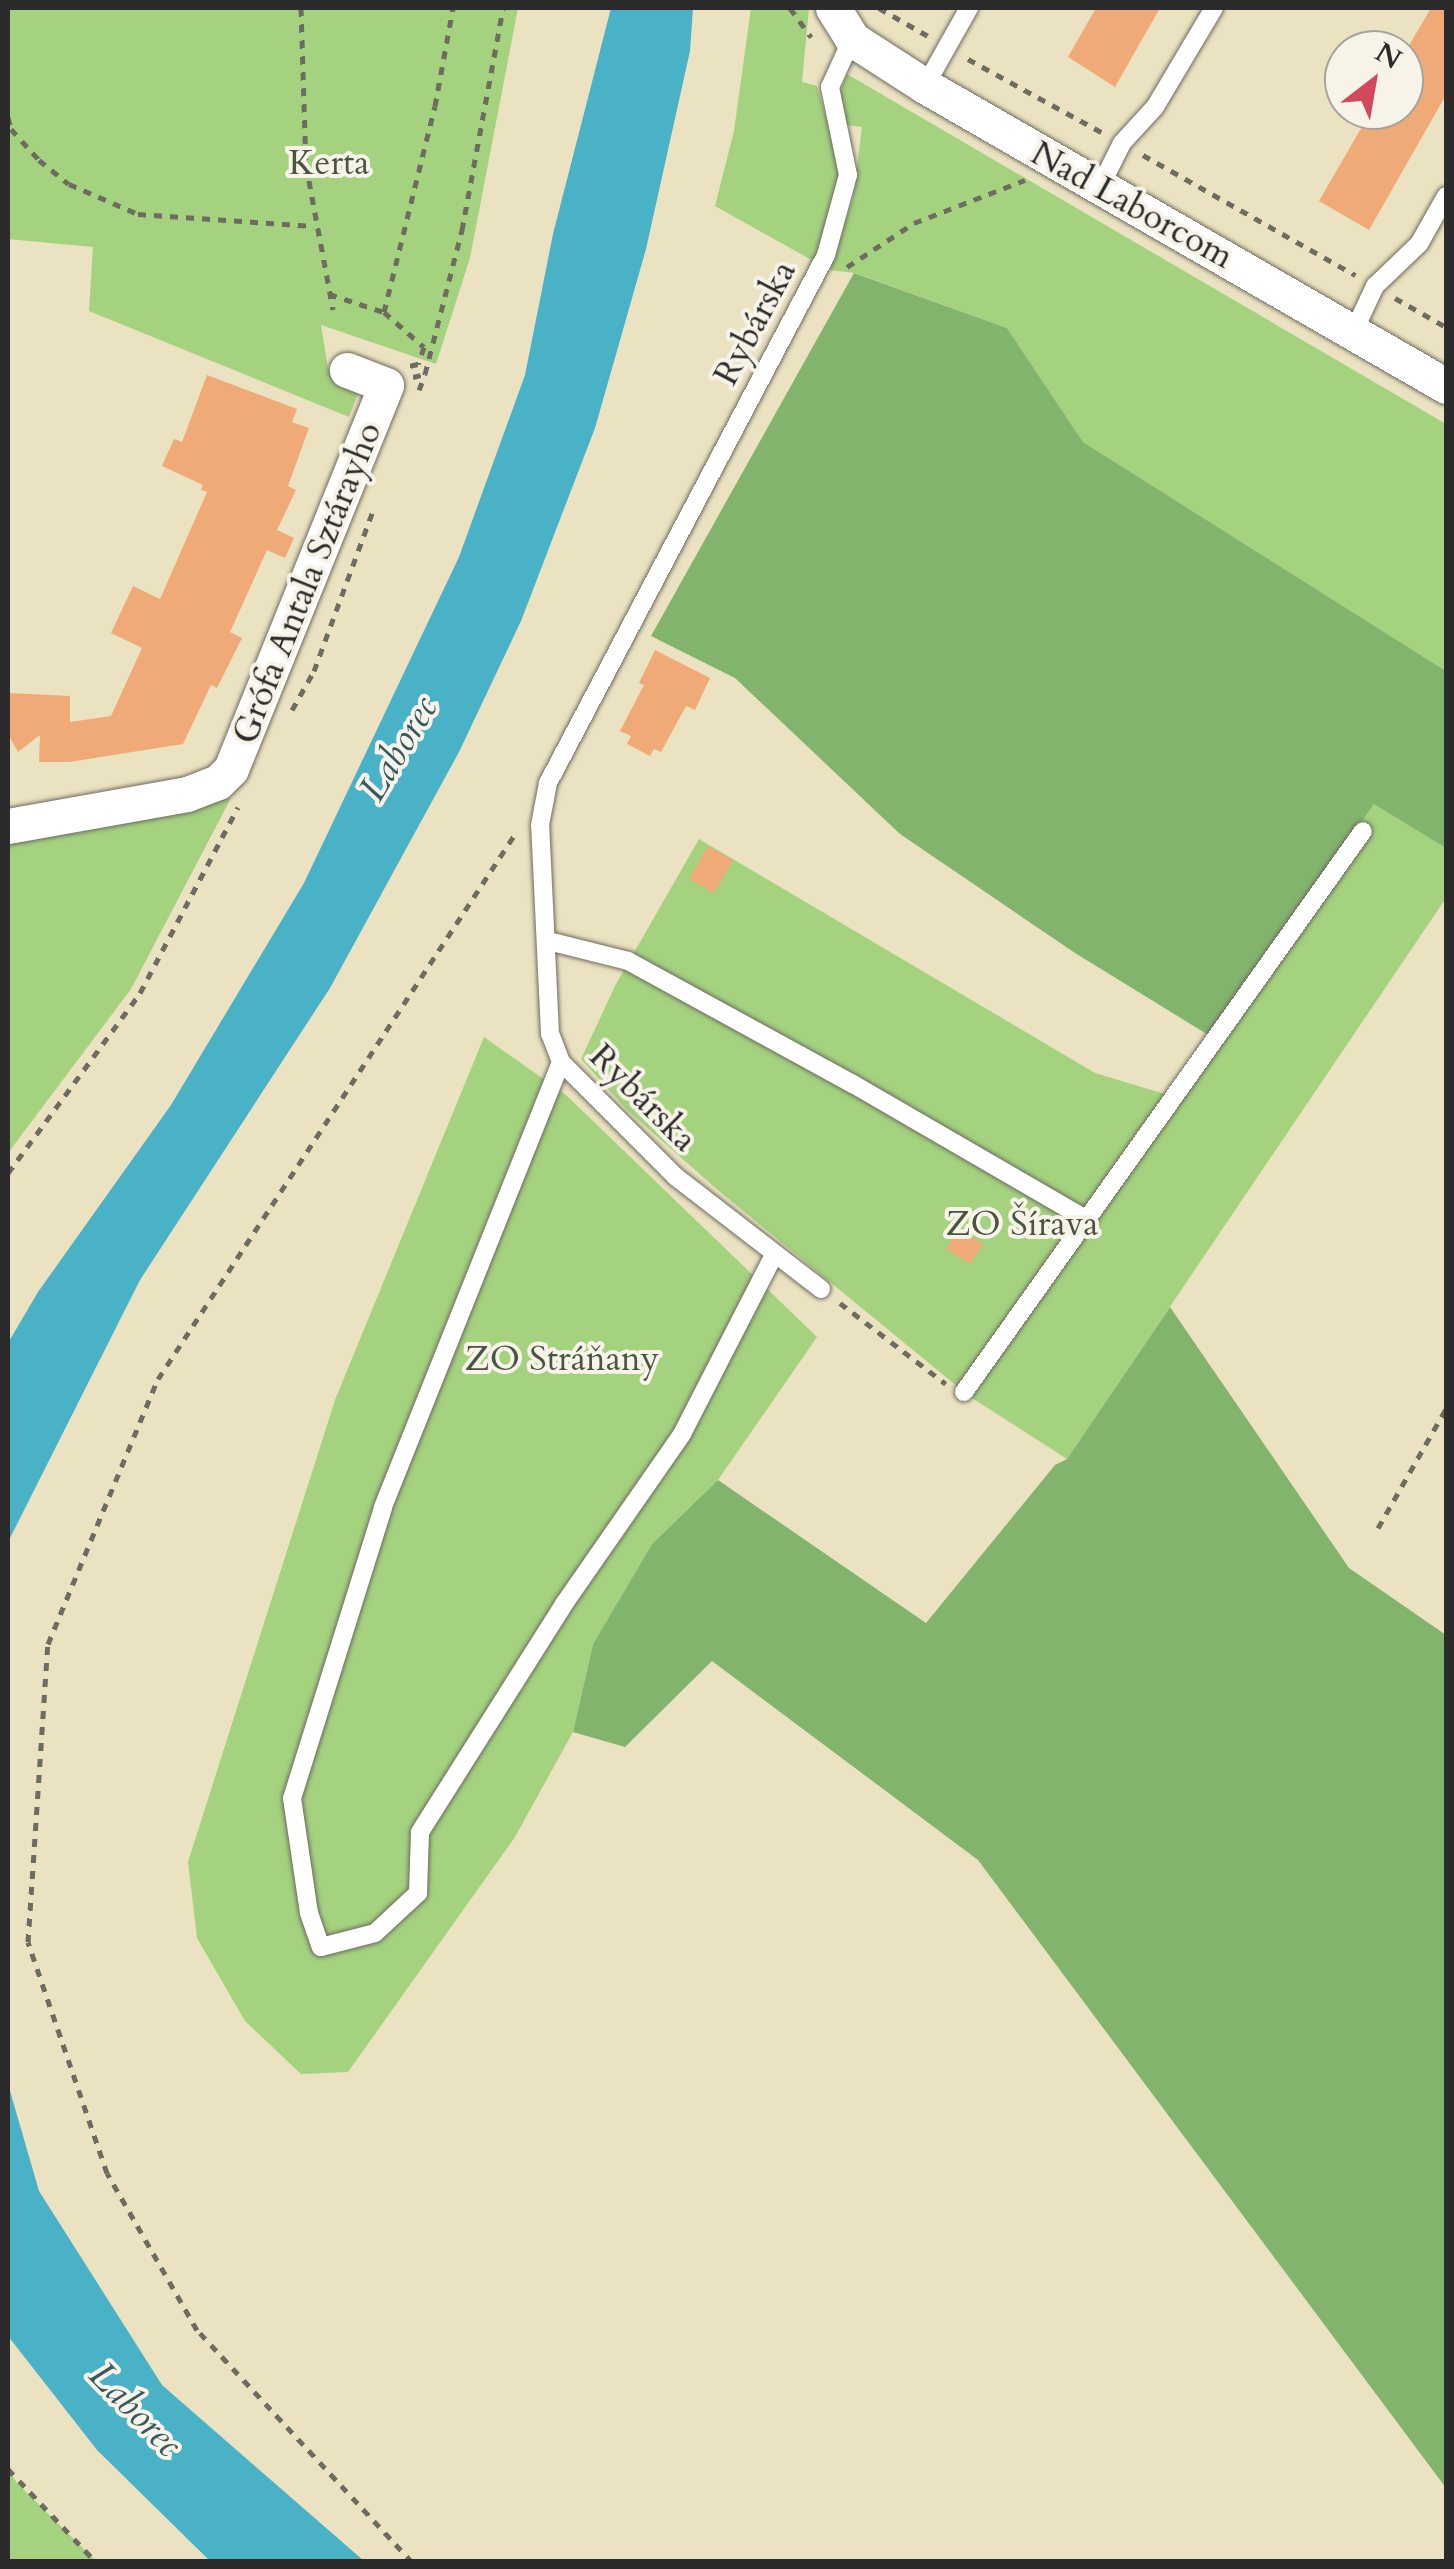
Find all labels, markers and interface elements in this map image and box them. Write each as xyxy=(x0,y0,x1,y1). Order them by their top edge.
north arrow xyxy=(1324,30,1424,130)
text: N xyxy=(1368,33,1409,79)
street label: Nad Laborcom xyxy=(1024,132,1240,278)
park label: Kerta xyxy=(289,142,369,184)
street label: Rybárska xyxy=(705,254,805,392)
street label: Grófa Antala Sztárayho xyxy=(223,416,391,750)
water label: Laborec xyxy=(350,688,448,810)
street label: Rybárska xyxy=(580,1035,706,1161)
park label: ZO Šírava xyxy=(946,1203,1098,1245)
park label: ZO Stráňany xyxy=(465,1338,659,1380)
water label: Laborec xyxy=(79,2353,191,2467)

